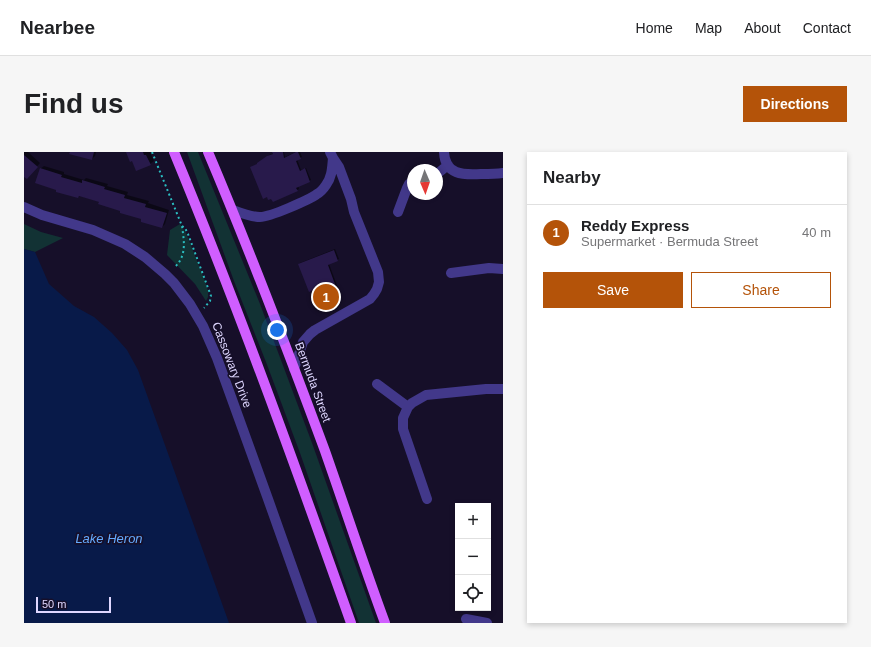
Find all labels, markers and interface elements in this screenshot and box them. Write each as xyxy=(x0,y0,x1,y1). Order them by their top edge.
text: Nearbee xyxy=(20,17,95,38)
text: Home xyxy=(636,20,673,36)
text: Map xyxy=(695,20,722,36)
text: About xyxy=(744,20,781,36)
text: Contact xyxy=(803,20,851,36)
button: Directions xyxy=(743,86,847,122)
text: Find us xyxy=(24,88,124,119)
north arrow xyxy=(407,164,443,200)
text: Nearby xyxy=(543,168,601,187)
text: Reddy Express xyxy=(581,217,689,234)
text: 1 xyxy=(552,225,560,240)
text: 40 m xyxy=(802,225,831,240)
text: Supermarket · Bermuda Street xyxy=(581,234,758,249)
button: Save xyxy=(543,272,683,308)
button: Share xyxy=(691,272,831,308)
pin: 1 xyxy=(313,282,339,312)
street label: Cassowary Drive xyxy=(209,320,255,410)
your location xyxy=(267,320,287,340)
street label: Bermuda Street xyxy=(292,340,334,425)
map controls xyxy=(455,503,491,611)
button: + xyxy=(455,503,491,539)
water label: Lake Heron xyxy=(75,531,143,546)
button: − xyxy=(455,539,491,575)
button: locate xyxy=(455,575,491,611)
scale bar xyxy=(36,595,111,614)
text: 50 m xyxy=(42,598,66,610)

